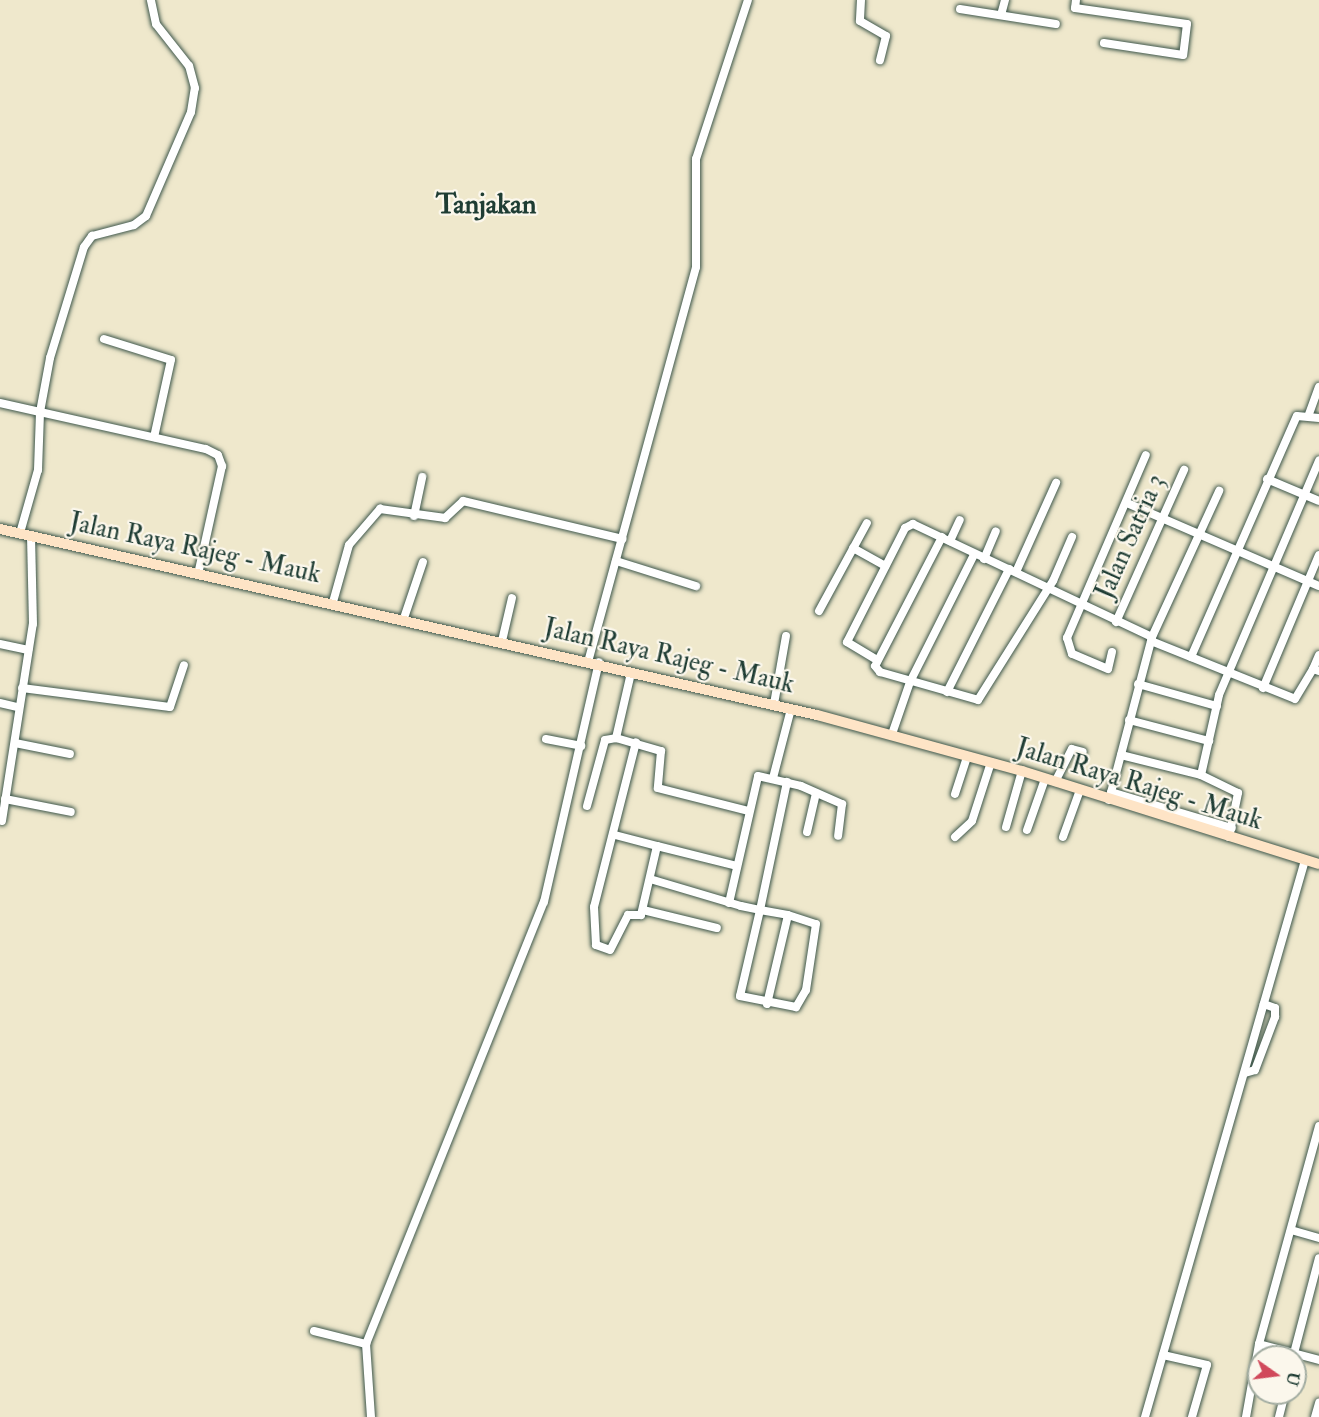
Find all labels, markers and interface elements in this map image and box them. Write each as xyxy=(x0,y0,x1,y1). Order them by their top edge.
district label: Tanjakan xyxy=(436,188,536,222)
street label: Jalan Satria 3 xyxy=(1090,470,1172,604)
street label: Jalan Raya Rajeg - Mauk xyxy=(67,507,323,591)
street label: Jalan Raya Rajeg - Mauk xyxy=(541,613,797,701)
street label: Jalan Raya Rajeg - Mauk xyxy=(1012,733,1266,837)
north arrow xyxy=(1247,1345,1307,1405)
text: U xyxy=(1281,1370,1304,1388)

